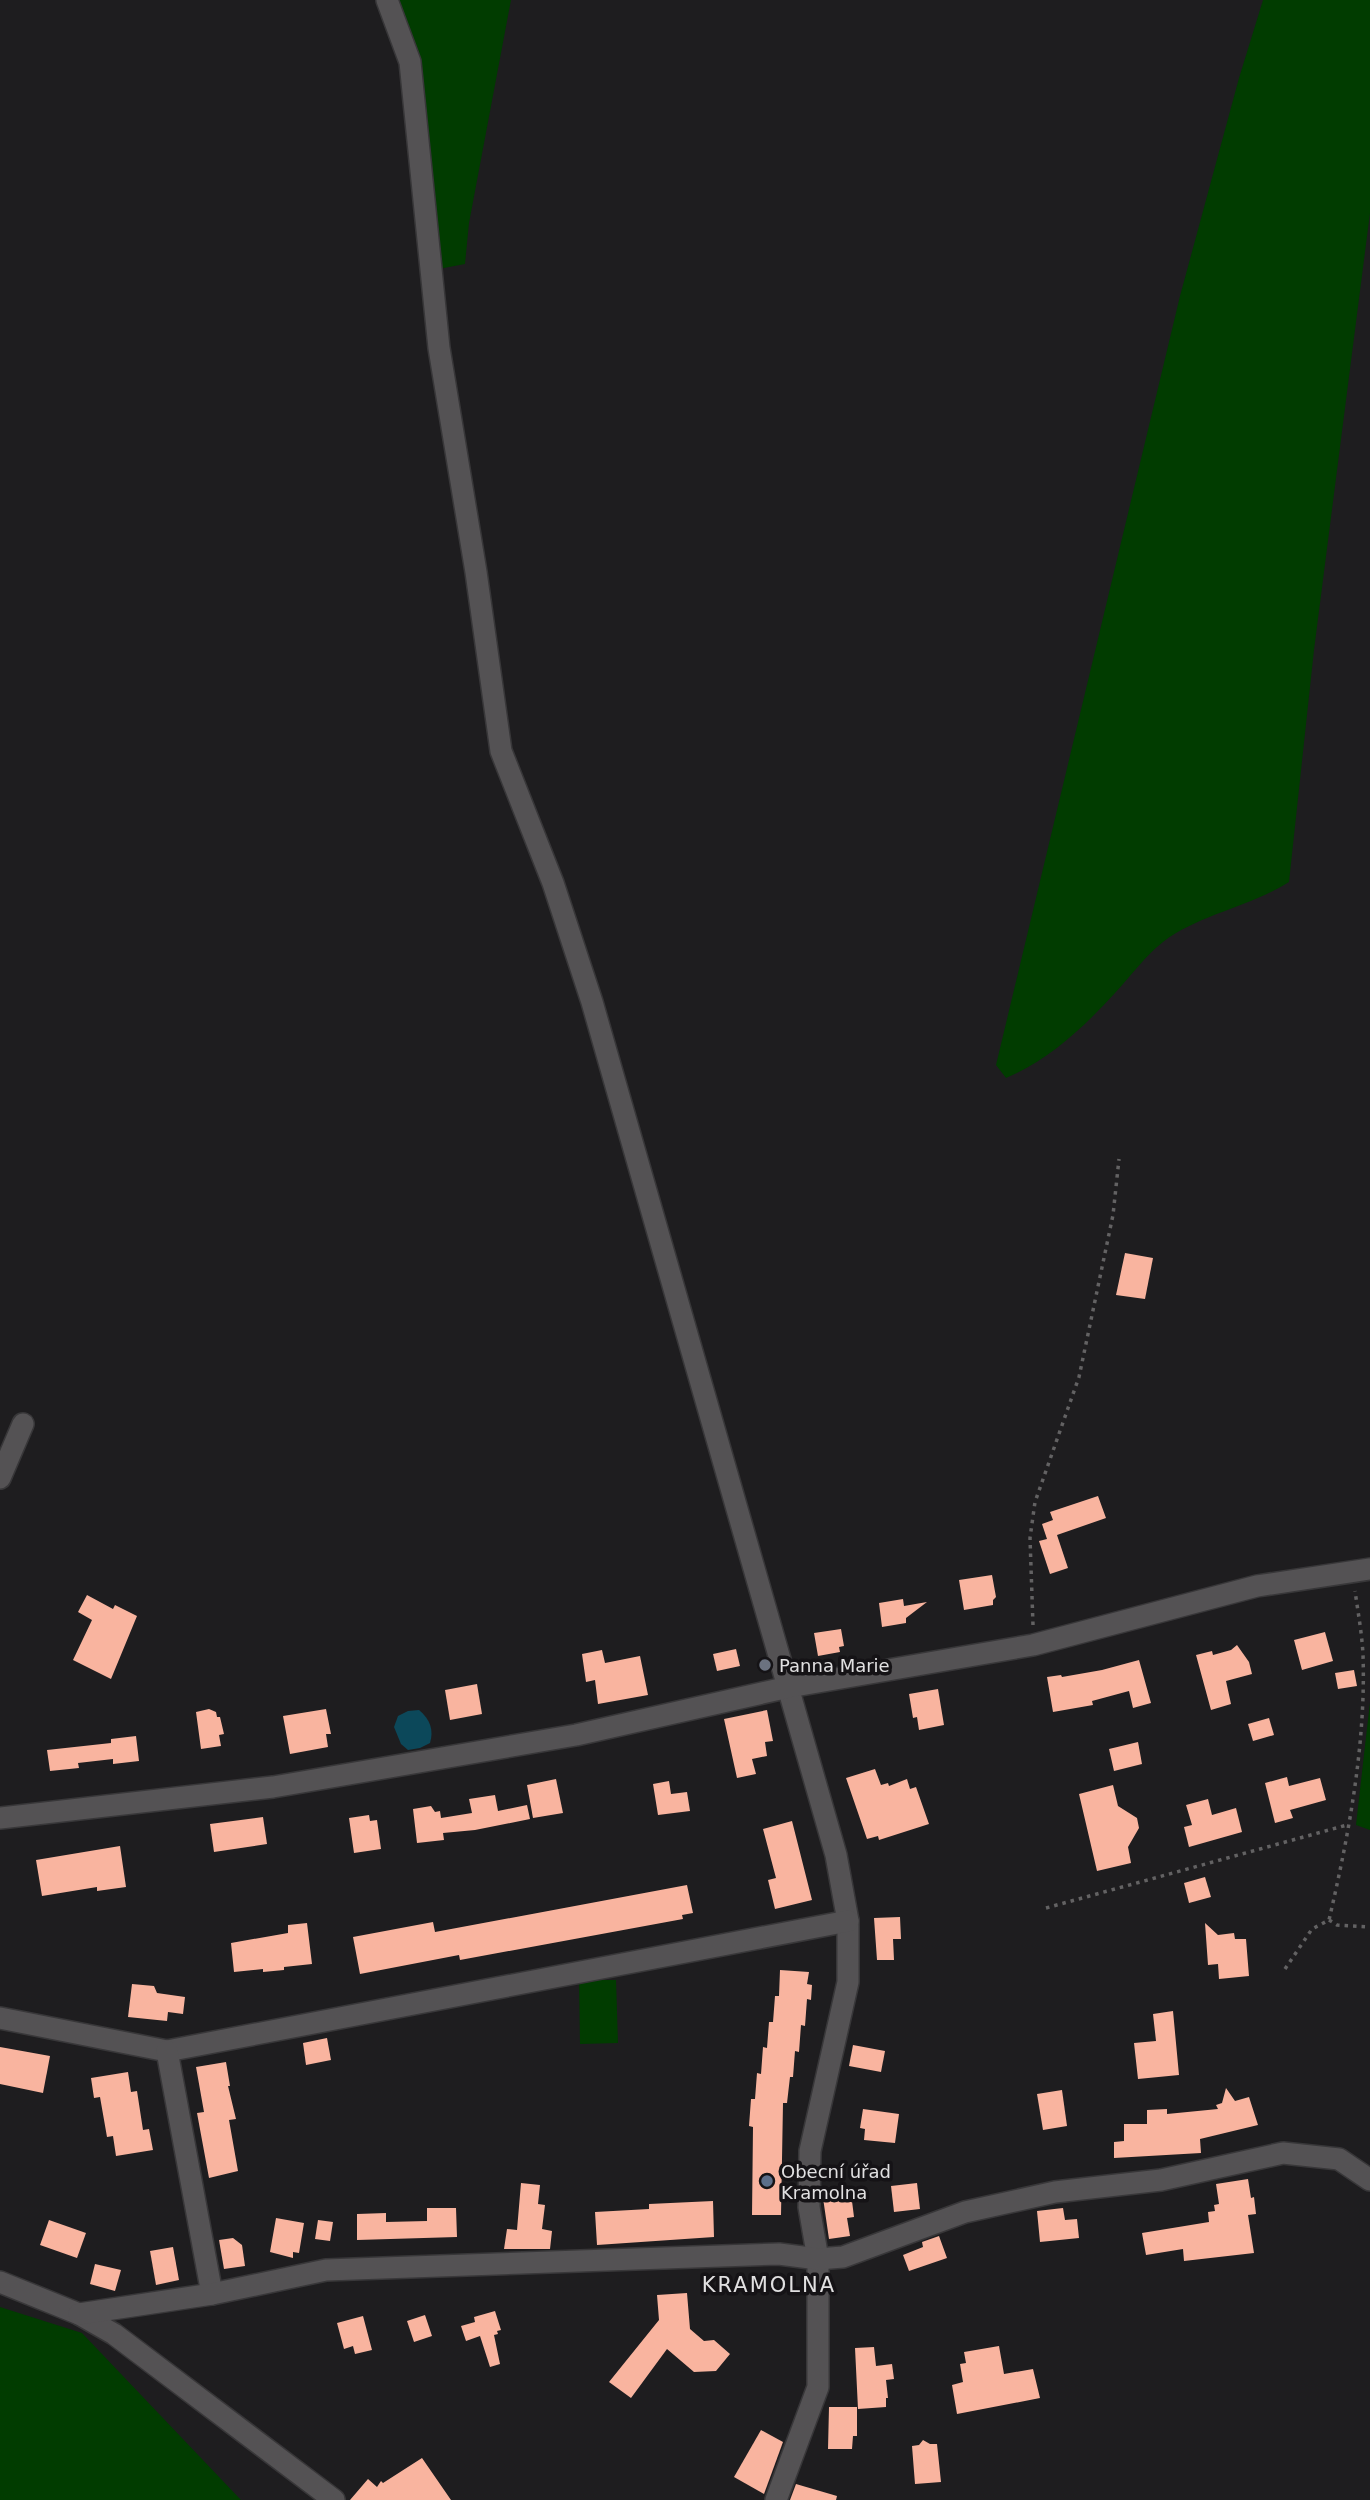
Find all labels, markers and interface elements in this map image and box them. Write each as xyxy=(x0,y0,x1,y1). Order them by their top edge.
place label: Panna Marie xyxy=(779,1655,890,1676)
marker: Panna Marie xyxy=(757,1657,773,1673)
place label: Obecní úřad Kramolna xyxy=(781,2161,891,2203)
marker: Obecní úřad Kramolna xyxy=(759,2173,775,2189)
district label: KRAMOLNA xyxy=(702,2273,836,2297)

